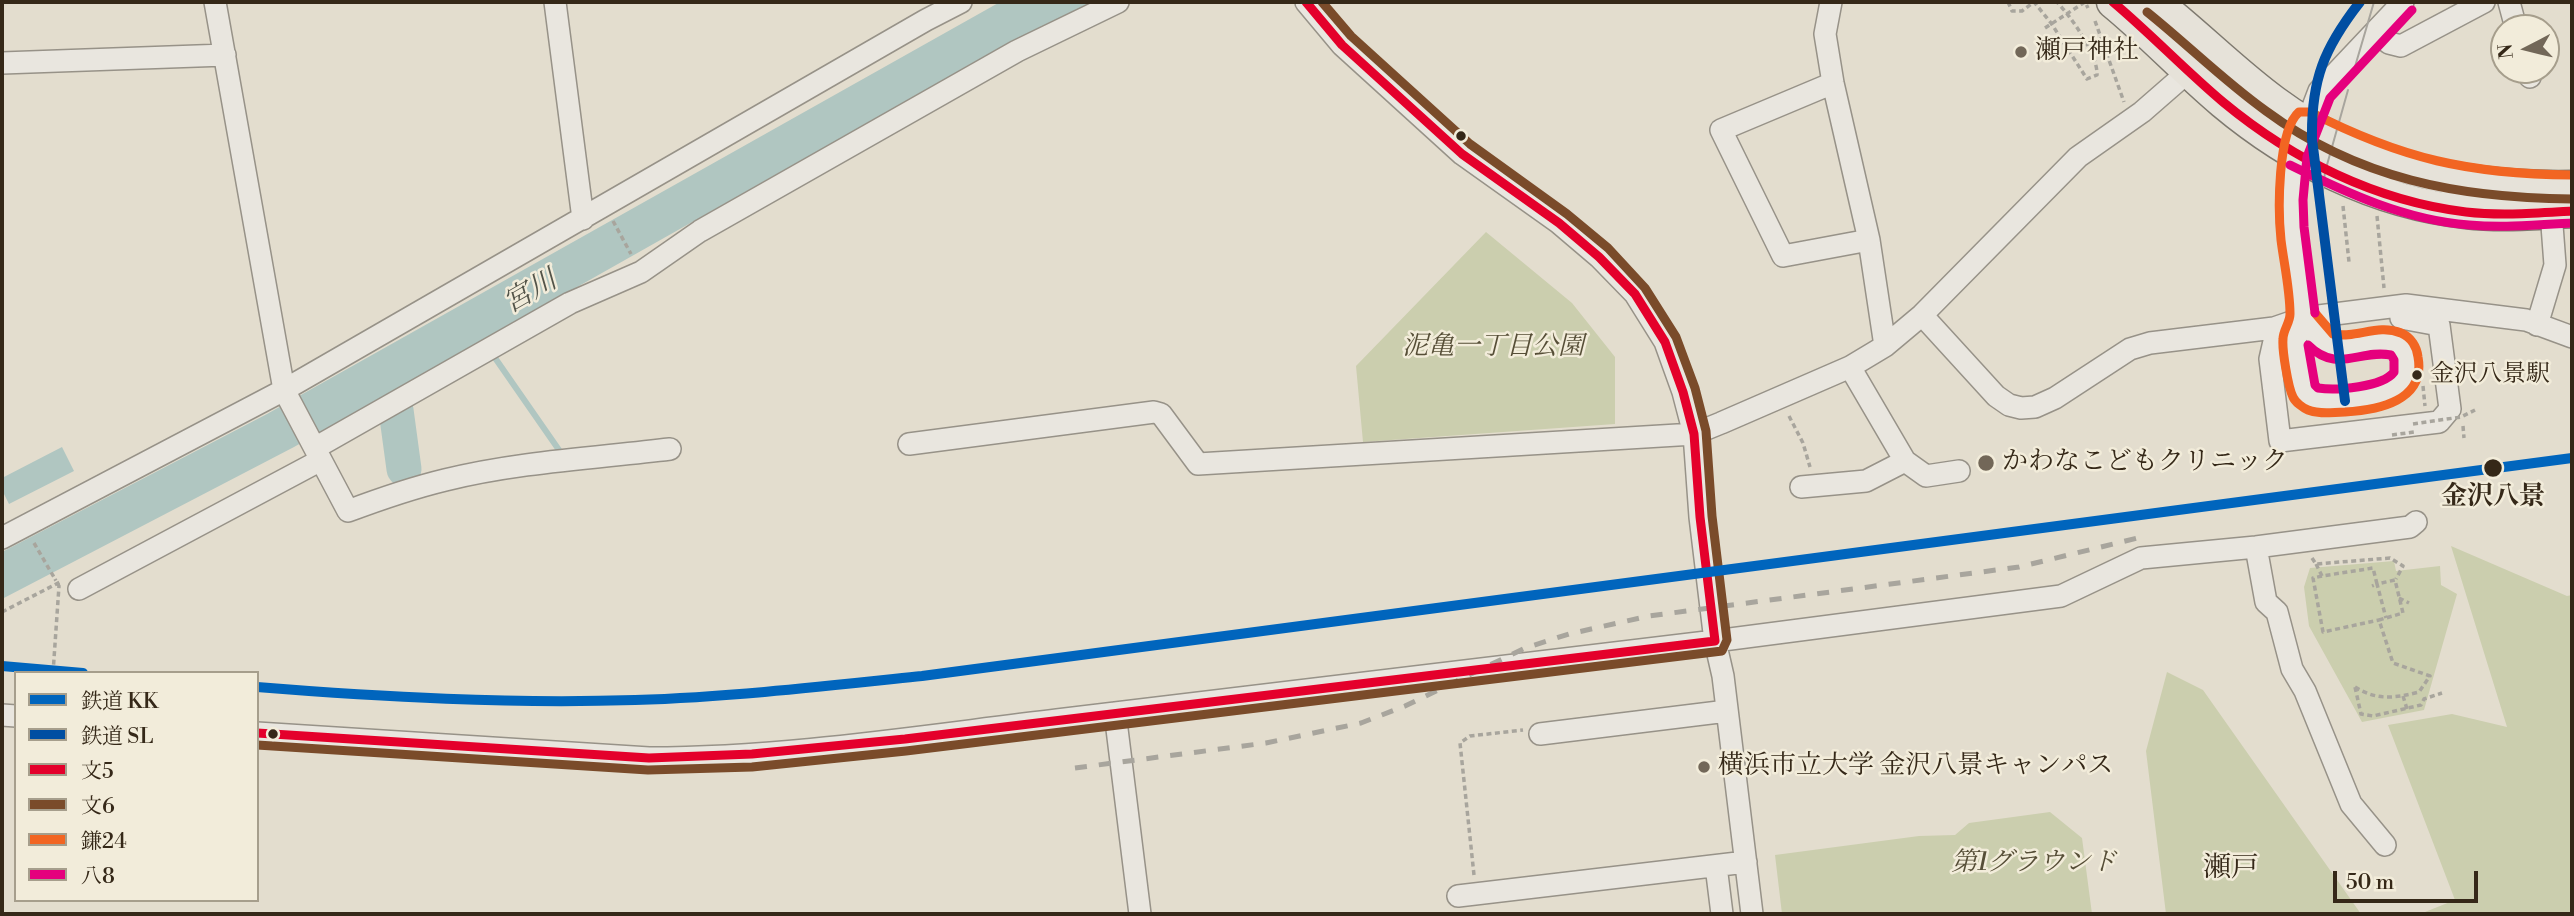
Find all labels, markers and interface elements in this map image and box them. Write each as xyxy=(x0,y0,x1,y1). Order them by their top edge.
north arrow xyxy=(2490,14,2560,84)
place label: 瀬戸神社 xyxy=(2035,36,2139,68)
text: N xyxy=(2493,42,2519,60)
marker: 瀬戸神社 xyxy=(2013,44,2029,60)
unlabelled marker xyxy=(1454,129,1468,143)
water label: 宮川 xyxy=(498,264,564,322)
park label: 泥亀一丁目公園 xyxy=(1402,332,1584,364)
place label: 金沢八景駅 xyxy=(2430,361,2550,389)
marker: 金沢八景駅 xyxy=(2410,368,2424,382)
place label: かわなこどもクリニック xyxy=(2002,447,2288,479)
marker: かわなこどもクリニック xyxy=(1976,453,1996,473)
marker: 金沢八景 xyxy=(2482,457,2504,479)
place label: 金沢八景 xyxy=(2441,482,2545,514)
legend xyxy=(14,671,259,902)
text: 鉄道 KK xyxy=(81,689,158,715)
text: 鉄道 SL xyxy=(81,724,153,750)
unlabelled marker xyxy=(266,727,280,741)
place label: 横浜市立大学 金沢八景キャンパス xyxy=(1718,751,2113,783)
text: 文5 xyxy=(81,759,114,785)
marker: 横浜市立大学 金沢八景キャンパス xyxy=(1696,759,1712,775)
text: 文6 xyxy=(81,794,115,820)
text: 鎌24 xyxy=(81,829,127,855)
park label: 第1グラウンド xyxy=(1951,848,2117,880)
district label: 瀬戸 xyxy=(2203,852,2259,886)
scale bar xyxy=(2336,856,2481,900)
text: 八8 xyxy=(81,864,115,890)
text: 50 m xyxy=(2346,870,2394,896)

